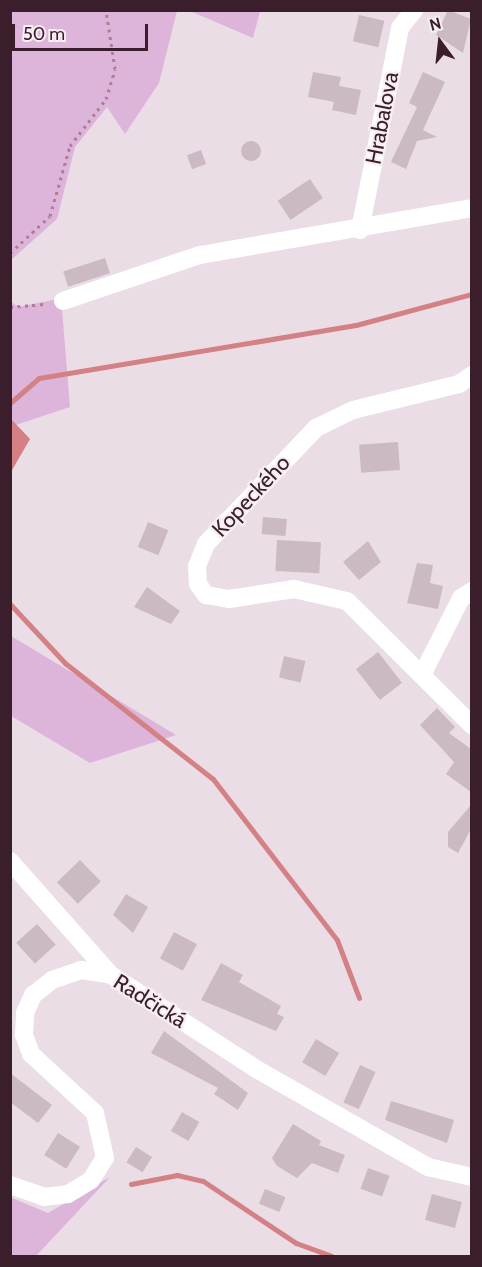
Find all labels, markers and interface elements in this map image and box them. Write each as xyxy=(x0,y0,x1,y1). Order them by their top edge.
scale bar xyxy=(15,12,152,50)
north arrow xyxy=(410,12,470,72)
text: N xyxy=(427,13,443,35)
text: 50 m xyxy=(23,23,65,45)
street label: Hrabalova xyxy=(360,69,404,167)
street label: Kopeckého xyxy=(207,450,295,542)
street label: Radčická xyxy=(109,968,191,1034)

